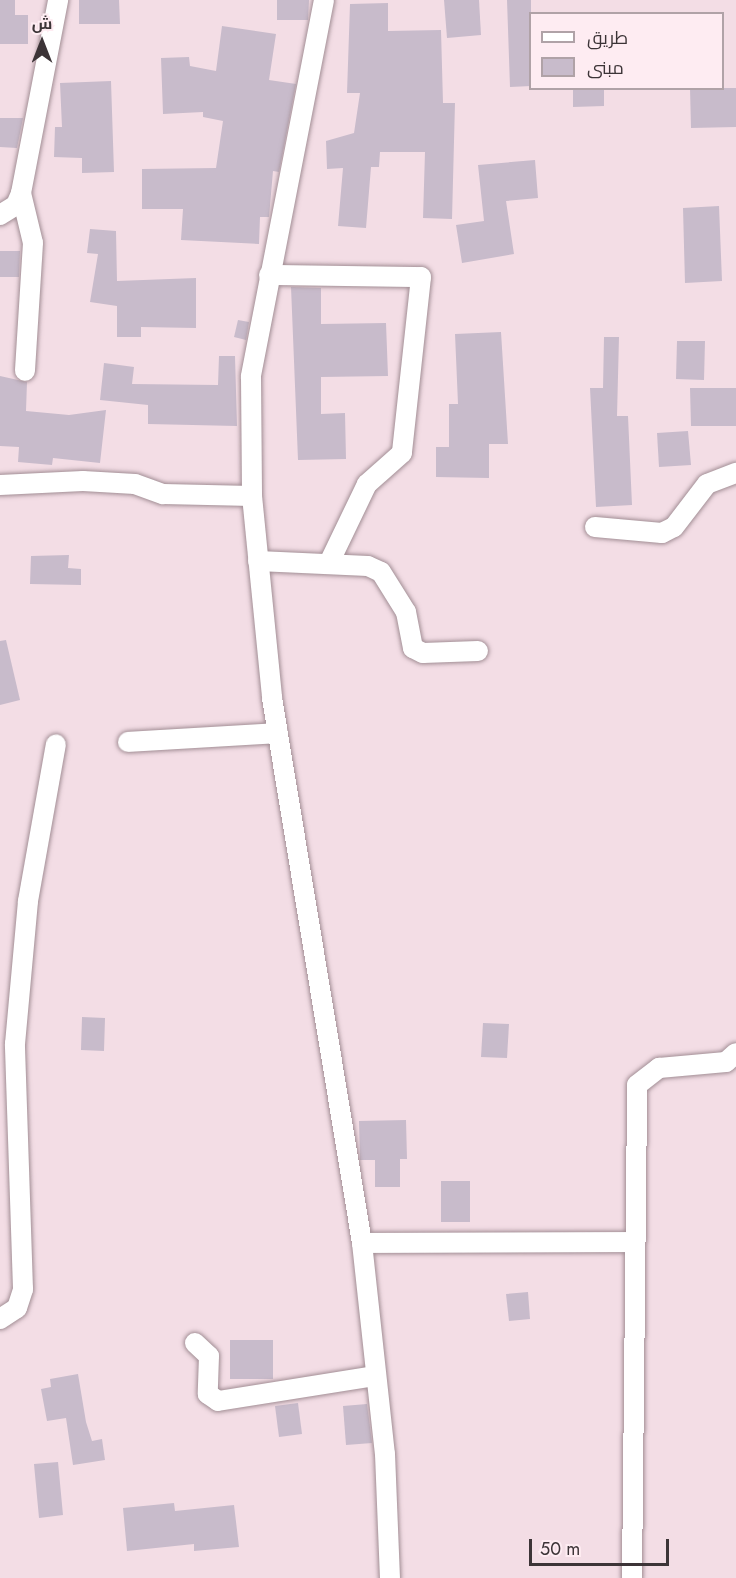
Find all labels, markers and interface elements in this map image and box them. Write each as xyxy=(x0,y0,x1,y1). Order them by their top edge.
north arrow xyxy=(12,12,72,72)
text: ش xyxy=(32,12,52,35)
legend xyxy=(529,12,724,90)
text: طريق xyxy=(587,25,628,51)
text: مبنى xyxy=(587,55,624,81)
scale bar xyxy=(532,1527,672,1565)
text: 50 m xyxy=(540,1536,580,1562)

